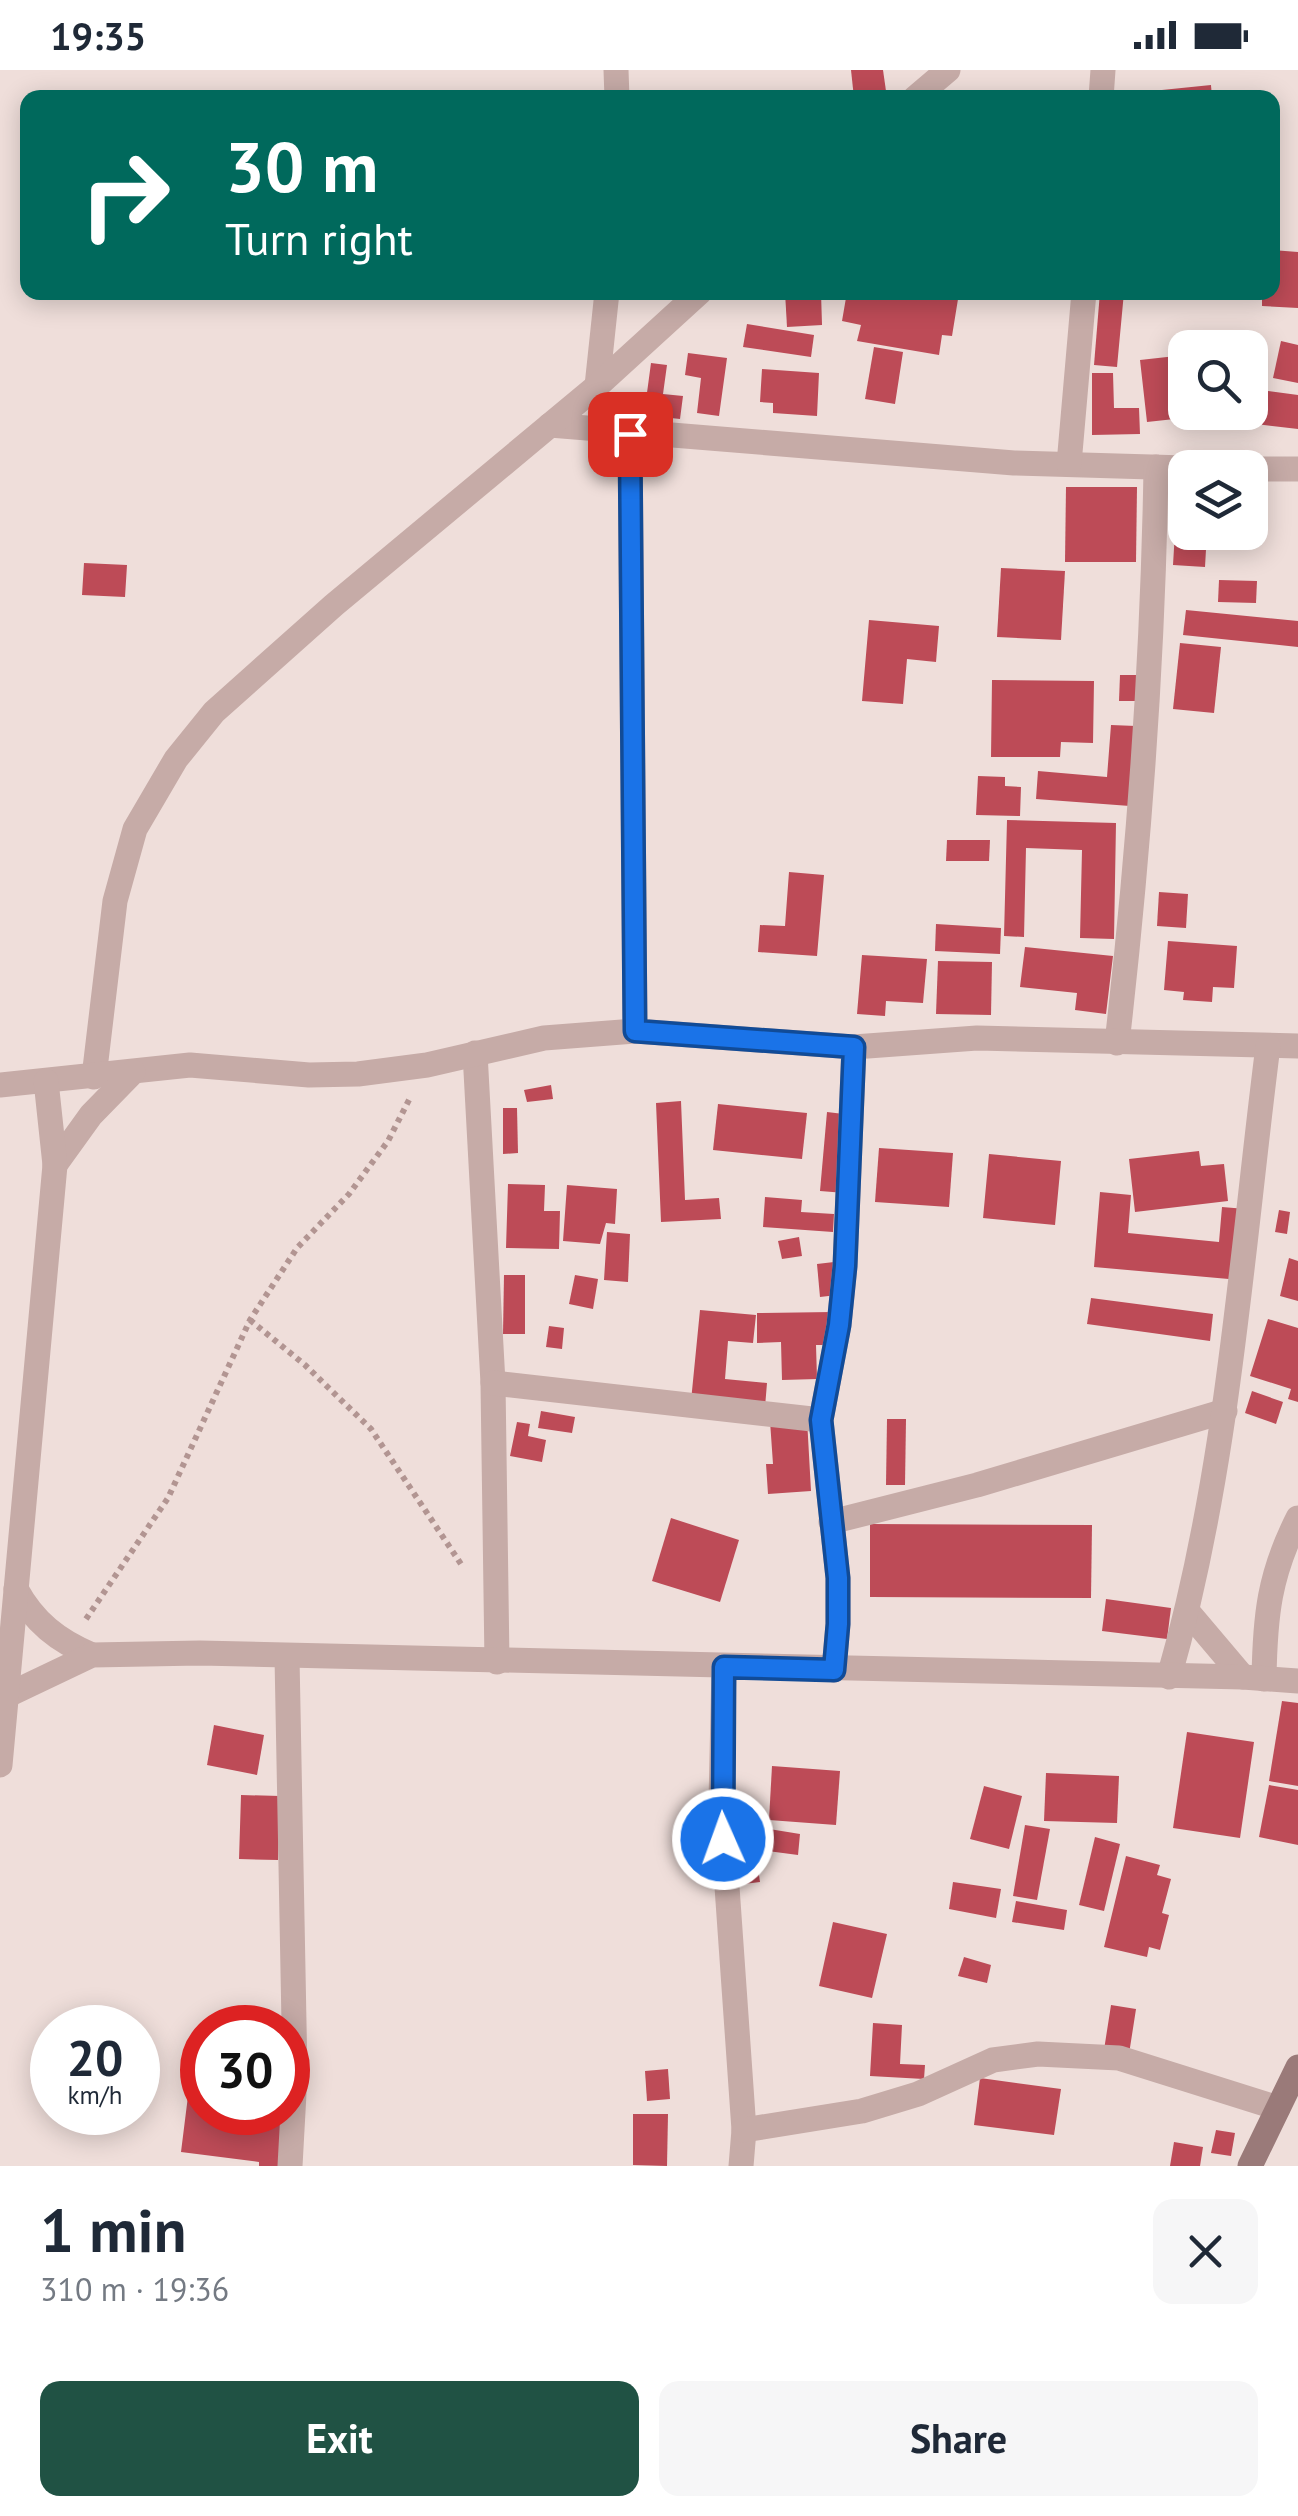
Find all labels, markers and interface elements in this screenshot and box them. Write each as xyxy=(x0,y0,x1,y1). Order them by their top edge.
text: 19:35 xyxy=(50,11,146,60)
text: 30 m xyxy=(225,121,378,211)
icon: right xyxy=(60,130,190,260)
text: Turn right xyxy=(225,209,413,267)
map controls xyxy=(1168,330,1268,550)
button: search xyxy=(1168,330,1268,430)
pin xyxy=(588,392,673,477)
icon: arrive xyxy=(603,407,658,462)
button: layers xyxy=(1168,450,1268,550)
position arrow xyxy=(671,1787,775,1891)
speed limit sign: 30 xyxy=(180,2005,310,2135)
text: 20 xyxy=(67,2025,123,2090)
text: km/h xyxy=(68,2079,122,2111)
text: 1 min xyxy=(40,2191,186,2269)
button: close xyxy=(1153,2199,1258,2304)
text: 310 m · 19:36 xyxy=(40,2268,229,2310)
button: Exit xyxy=(40,2381,639,2496)
button: Share xyxy=(659,2381,1258,2496)

